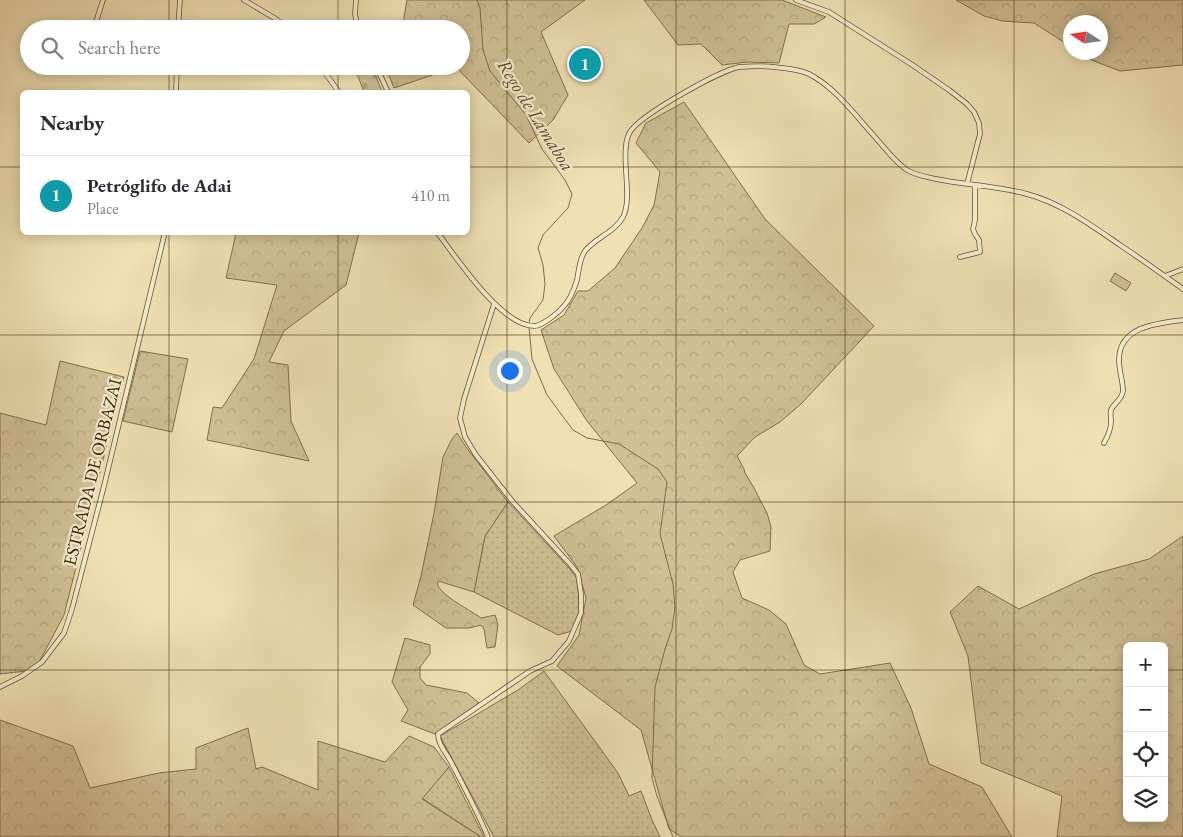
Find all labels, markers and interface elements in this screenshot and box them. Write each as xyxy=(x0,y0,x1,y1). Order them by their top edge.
north arrow xyxy=(1063,15,1108,60)
search box xyxy=(20,20,470,75)
icon: search xyxy=(38,34,66,62)
text: Search here xyxy=(78,35,160,60)
pin: 1 xyxy=(569,45,601,83)
water label: Rego de Lamaboa xyxy=(492,54,580,176)
text: Nearby xyxy=(40,109,104,136)
text: Petróglifo de Adai xyxy=(87,173,232,198)
text: 1 xyxy=(52,185,60,206)
text: 410 m xyxy=(411,185,450,206)
text: Place xyxy=(87,198,119,219)
your location xyxy=(497,358,523,384)
street label: ESTRADA DE ORBAZAI xyxy=(58,376,126,568)
map controls xyxy=(1123,642,1168,822)
button: + xyxy=(1123,642,1168,687)
button: − xyxy=(1123,687,1168,732)
button: locate xyxy=(1123,732,1168,777)
button: layers xyxy=(1123,777,1168,822)

